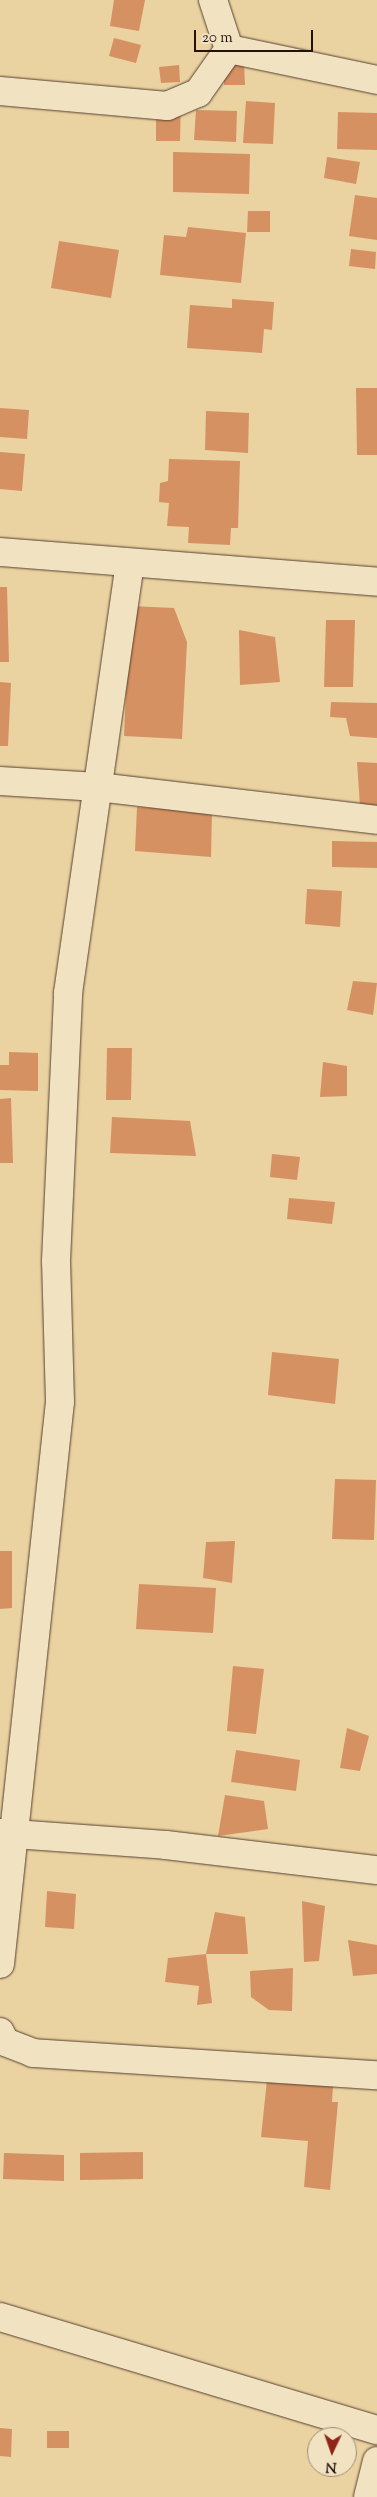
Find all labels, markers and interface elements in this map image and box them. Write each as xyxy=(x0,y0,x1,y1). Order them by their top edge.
scale bar xyxy=(197,20,316,52)
text: 20 m xyxy=(202,28,233,49)
north arrow xyxy=(307,2427,357,2477)
text: N xyxy=(325,2456,337,2476)

